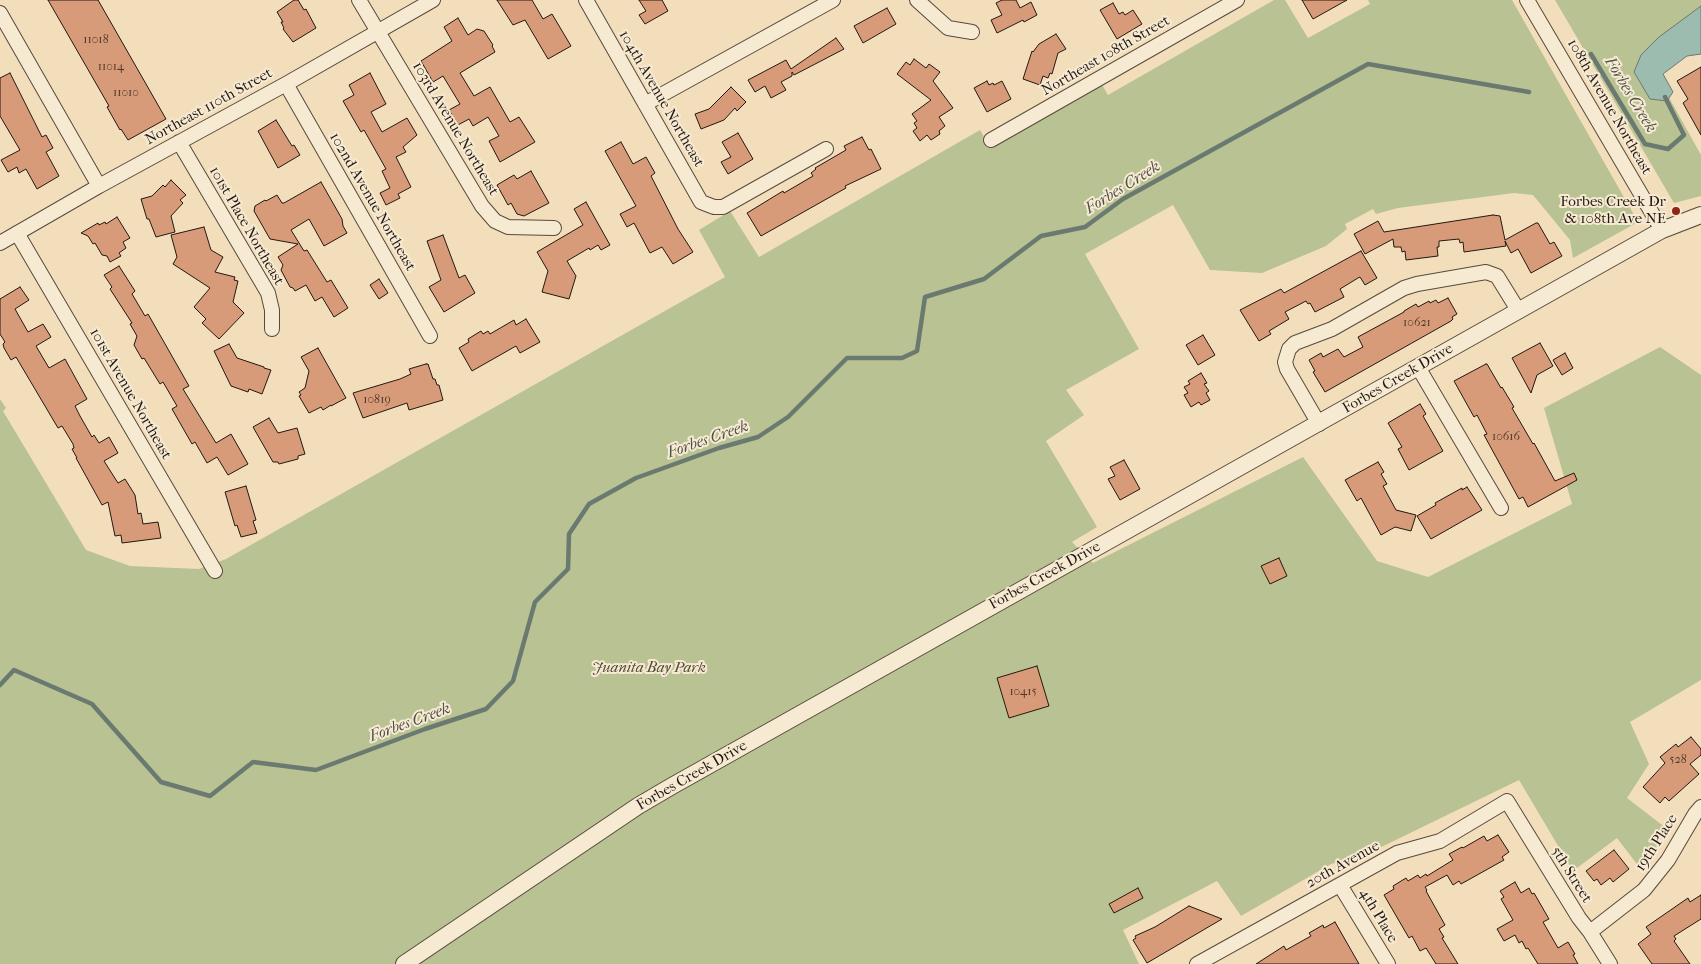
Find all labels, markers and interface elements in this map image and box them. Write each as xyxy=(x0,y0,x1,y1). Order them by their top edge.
street label: Northeast 108th Street xyxy=(1039,12,1173,100)
street label: 104th Avenue Northeast xyxy=(614,27,708,171)
house number: 11018 xyxy=(83,33,109,47)
street label: 108th Avenue Northeast xyxy=(1563,36,1655,178)
water label: Forbes Creek xyxy=(1600,54,1660,136)
street label: 103rd Avenue Northeast xyxy=(408,59,502,199)
house number: 11014 xyxy=(98,60,124,74)
street label: Northeast 110th Street xyxy=(142,65,276,149)
house number: 11010 xyxy=(113,86,139,100)
street label: 102nd Avenue Northeast xyxy=(325,130,419,274)
water label: Forbes Creek xyxy=(1082,157,1164,219)
street label: 101st Place Northeast xyxy=(205,163,287,289)
place label: Forbes Creek Dr & 108th Ave NE xyxy=(1560,193,1666,228)
marker: Forbes Creek Dr & 108th Ave NE xyxy=(1670,205,1682,217)
house number: 10621 xyxy=(1403,316,1431,330)
street label: 101st Avenue Northeast xyxy=(85,325,175,463)
street label: Forbes Creek Drive xyxy=(1340,340,1456,418)
house number: 10819 xyxy=(363,393,391,407)
water label: Forbes Creek xyxy=(665,417,751,463)
house number: 10616 xyxy=(1492,430,1520,444)
street label: Forbes Creek Drive xyxy=(986,538,1104,614)
park label: Juanita Bay Park xyxy=(592,659,706,677)
house number: 10415 xyxy=(1009,685,1037,699)
water label: Forbes Creek xyxy=(367,699,453,747)
street label: Forbes Creek Drive xyxy=(634,737,750,815)
house number: 528 xyxy=(1669,753,1687,767)
street label: 19th Place xyxy=(1632,811,1682,875)
street label: 20th Avenue xyxy=(1303,837,1383,893)
street label: 5th Street xyxy=(1547,843,1595,907)
street label: 4th Place xyxy=(1355,886,1401,946)

